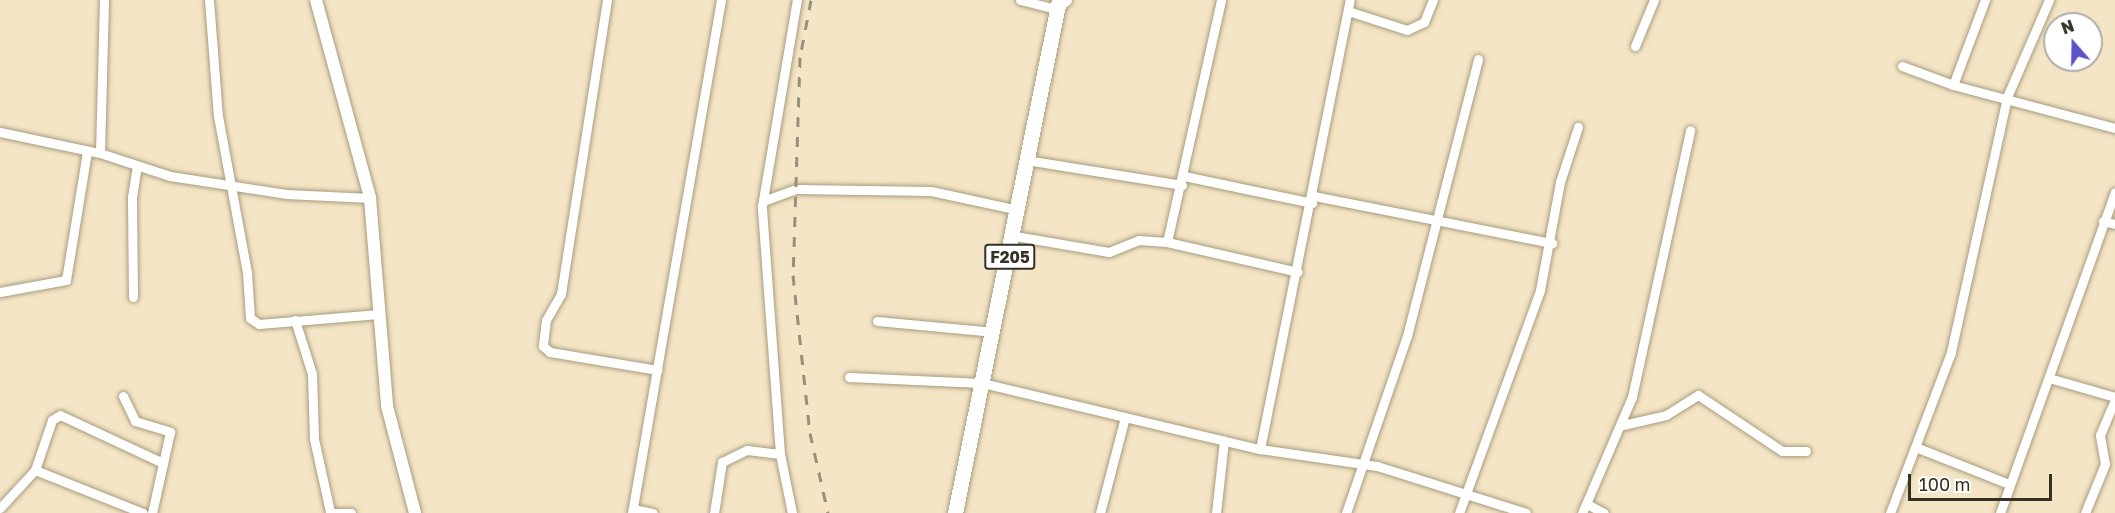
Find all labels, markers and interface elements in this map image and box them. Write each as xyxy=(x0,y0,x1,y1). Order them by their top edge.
north arrow xyxy=(2043,12,2103,72)
text: N xyxy=(2058,15,2077,38)
road number: F205 xyxy=(983,244,1037,270)
scale bar xyxy=(1911,462,2055,500)
text: 100 m xyxy=(1919,473,1970,495)

